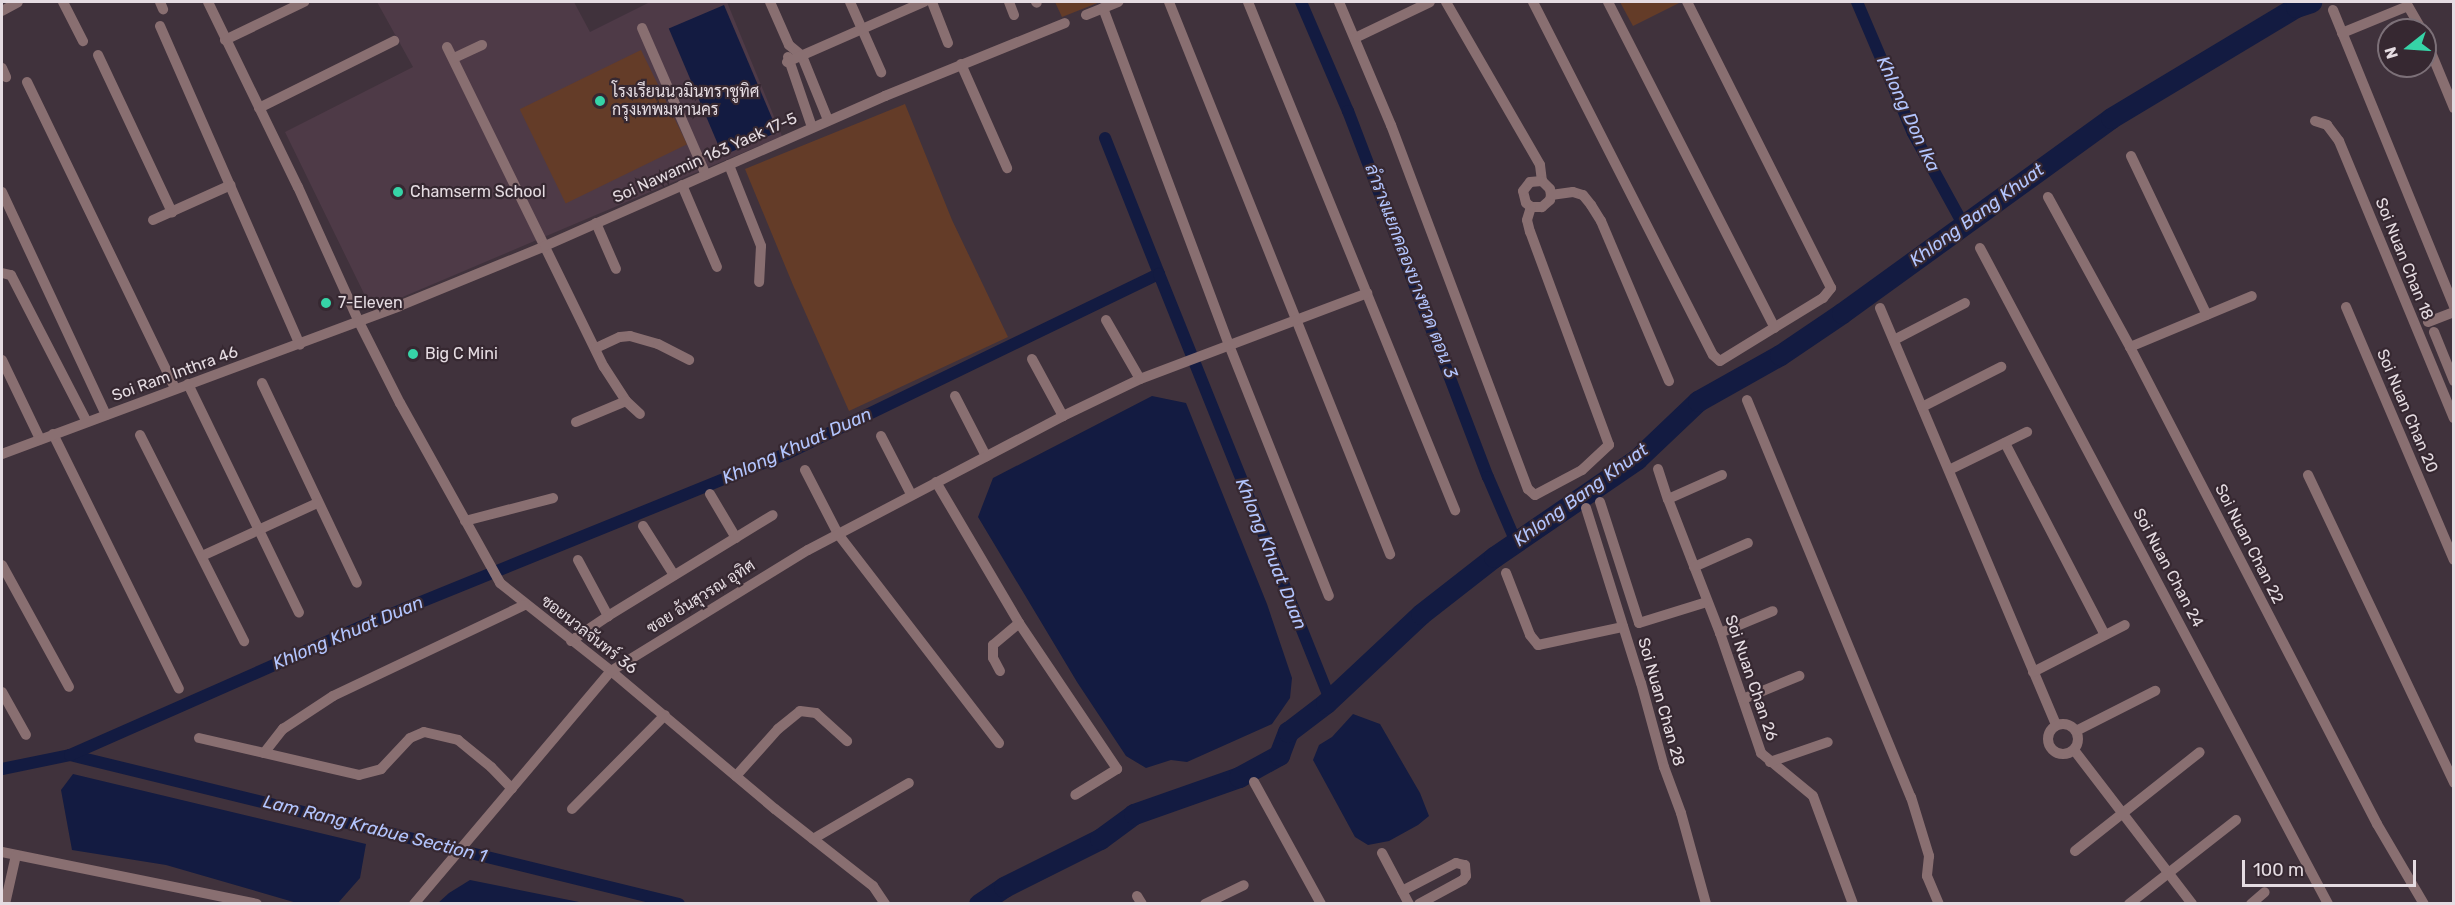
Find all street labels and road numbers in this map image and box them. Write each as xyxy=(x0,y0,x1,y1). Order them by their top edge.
street label: Soi Nawamin 163 Yaek 17-5 xyxy=(610,108,800,208)
street label: Soi Nuan Chan 18 xyxy=(2371,195,2437,323)
street label: Soi Ram Inthra 46 xyxy=(109,342,241,406)
street label: Soi Nuan Chan 20 xyxy=(2372,346,2442,476)
street label: Soi Nuan Chan 22 xyxy=(2211,481,2287,607)
street label: Soi Nuan Chan 24 xyxy=(2129,505,2207,631)
street label: ซอย อ้นสุวรณ อุทิศ xyxy=(643,556,759,638)
street label: ซอยนวลจันทร์ 36 xyxy=(537,592,641,678)
street label: Soi Nuan Chan 26 xyxy=(1720,612,1782,744)
street label: Soi Nuan Chan 28 xyxy=(1634,636,1688,768)

